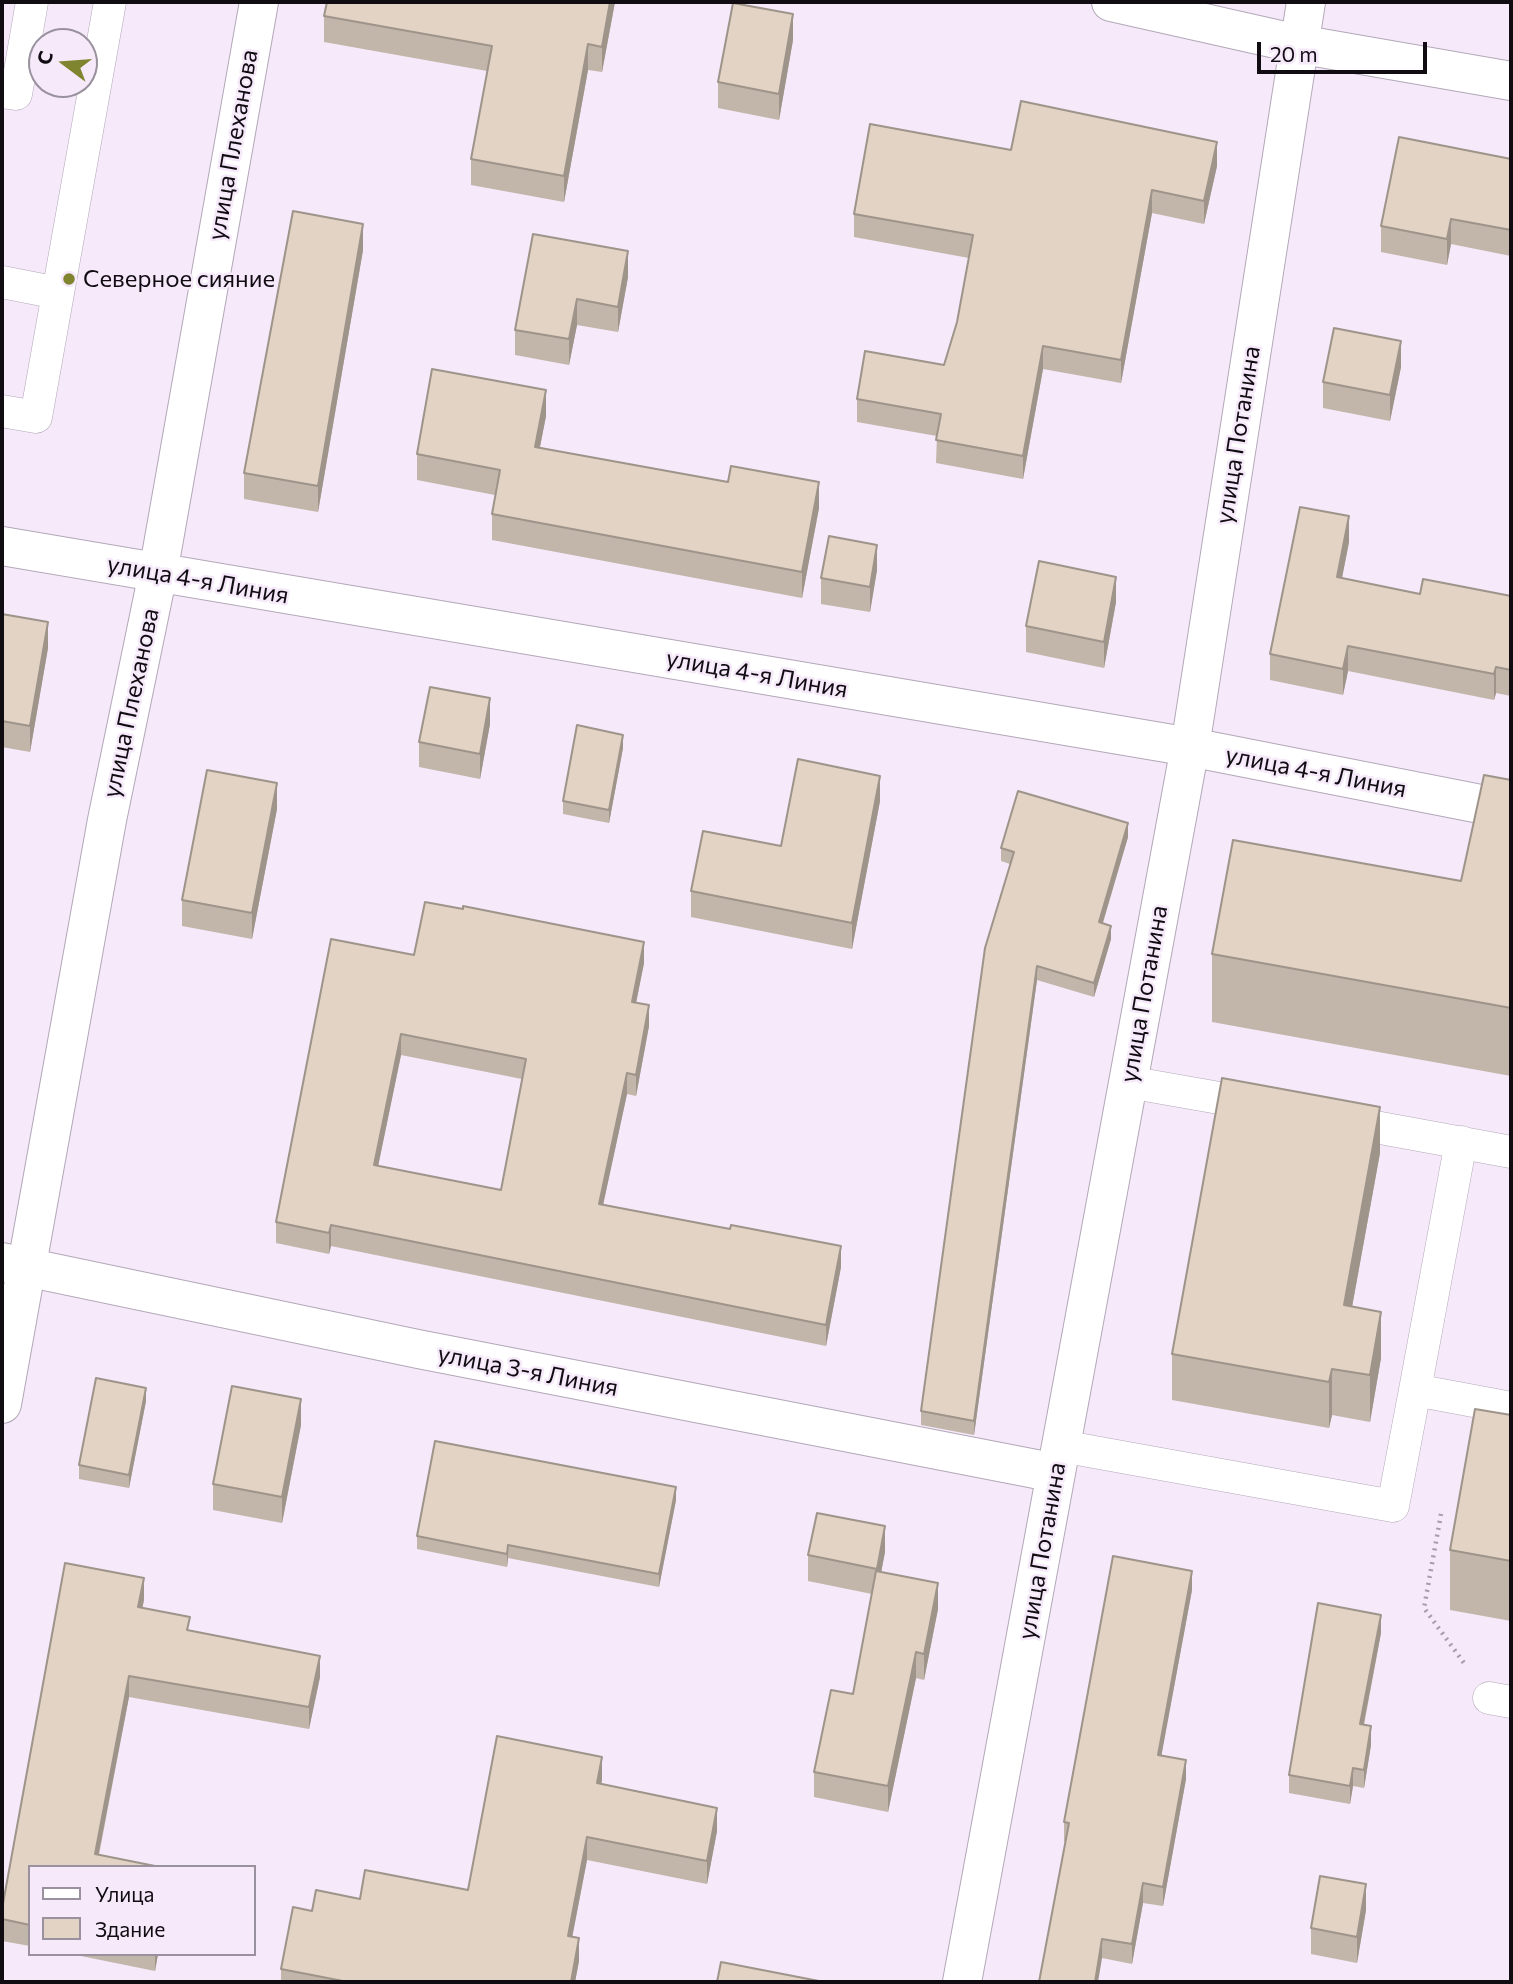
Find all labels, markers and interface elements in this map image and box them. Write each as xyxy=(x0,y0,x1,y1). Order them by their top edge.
north arrow xyxy=(28,28,98,98)
scale bar xyxy=(1261,28,1431,72)
text: 20 m xyxy=(1270,41,1318,66)
street label: улица Плеханова xyxy=(202,47,264,243)
text: С xyxy=(31,48,57,67)
place label: Северное сияние xyxy=(83,265,275,293)
marker: Северное сияние xyxy=(61,271,77,287)
street label: улица Потанина xyxy=(1210,344,1266,526)
street label: улица 4-я Линия xyxy=(105,550,291,610)
street label: улица Плеханова xyxy=(97,606,165,800)
street label: улица 4-я Линия xyxy=(664,644,850,704)
street label: улица 4-я Линия xyxy=(1223,740,1409,804)
street label: улица Потанина xyxy=(1114,903,1174,1085)
street label: улица 3-я Линия xyxy=(435,1339,621,1403)
street label: улица Потанина xyxy=(1012,1460,1072,1642)
legend xyxy=(28,1865,256,1956)
text: Улица xyxy=(95,1881,154,1906)
text: Здание xyxy=(95,1916,165,1941)

